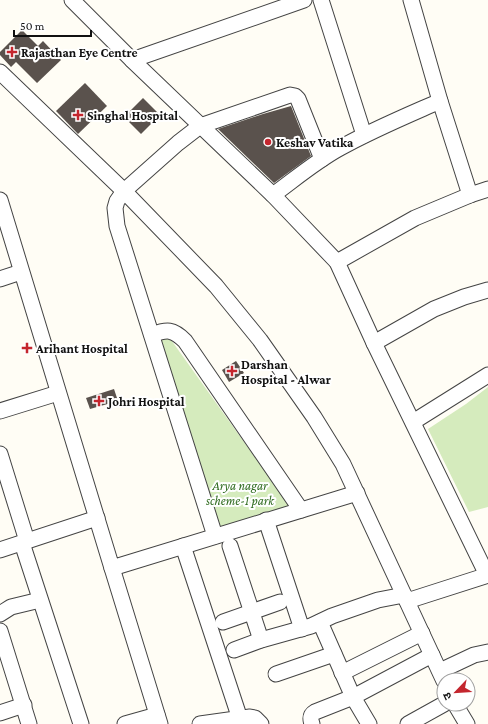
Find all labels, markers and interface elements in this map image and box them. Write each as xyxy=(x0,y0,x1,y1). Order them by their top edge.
scale bar xyxy=(14,12,91,38)
text: 50 m xyxy=(20,19,45,33)
place label: Rajasthan Eye Centre xyxy=(21,45,137,61)
marker: Rajasthan Eye Centre xyxy=(6,46,18,58)
place label: Singhal Hospital xyxy=(87,108,178,123)
marker: Singhal Hospital xyxy=(72,109,84,121)
place label: Keshav Vatika xyxy=(276,135,354,150)
marker: Keshav Vatika xyxy=(263,137,273,147)
place label: Arihant Hospital xyxy=(35,341,128,356)
marker: Arihant Hospital xyxy=(21,342,33,354)
place label: Darshan Hospital - Alwar xyxy=(241,357,332,387)
marker: Darshan Hospital - Alwar xyxy=(226,365,238,377)
place label: Johri Hospital xyxy=(106,394,185,409)
marker: Johri Hospital xyxy=(93,395,105,407)
park label: Arya nagar scheme-1 park xyxy=(205,478,275,508)
north arrow xyxy=(436,672,476,712)
text: उ xyxy=(440,690,454,702)

